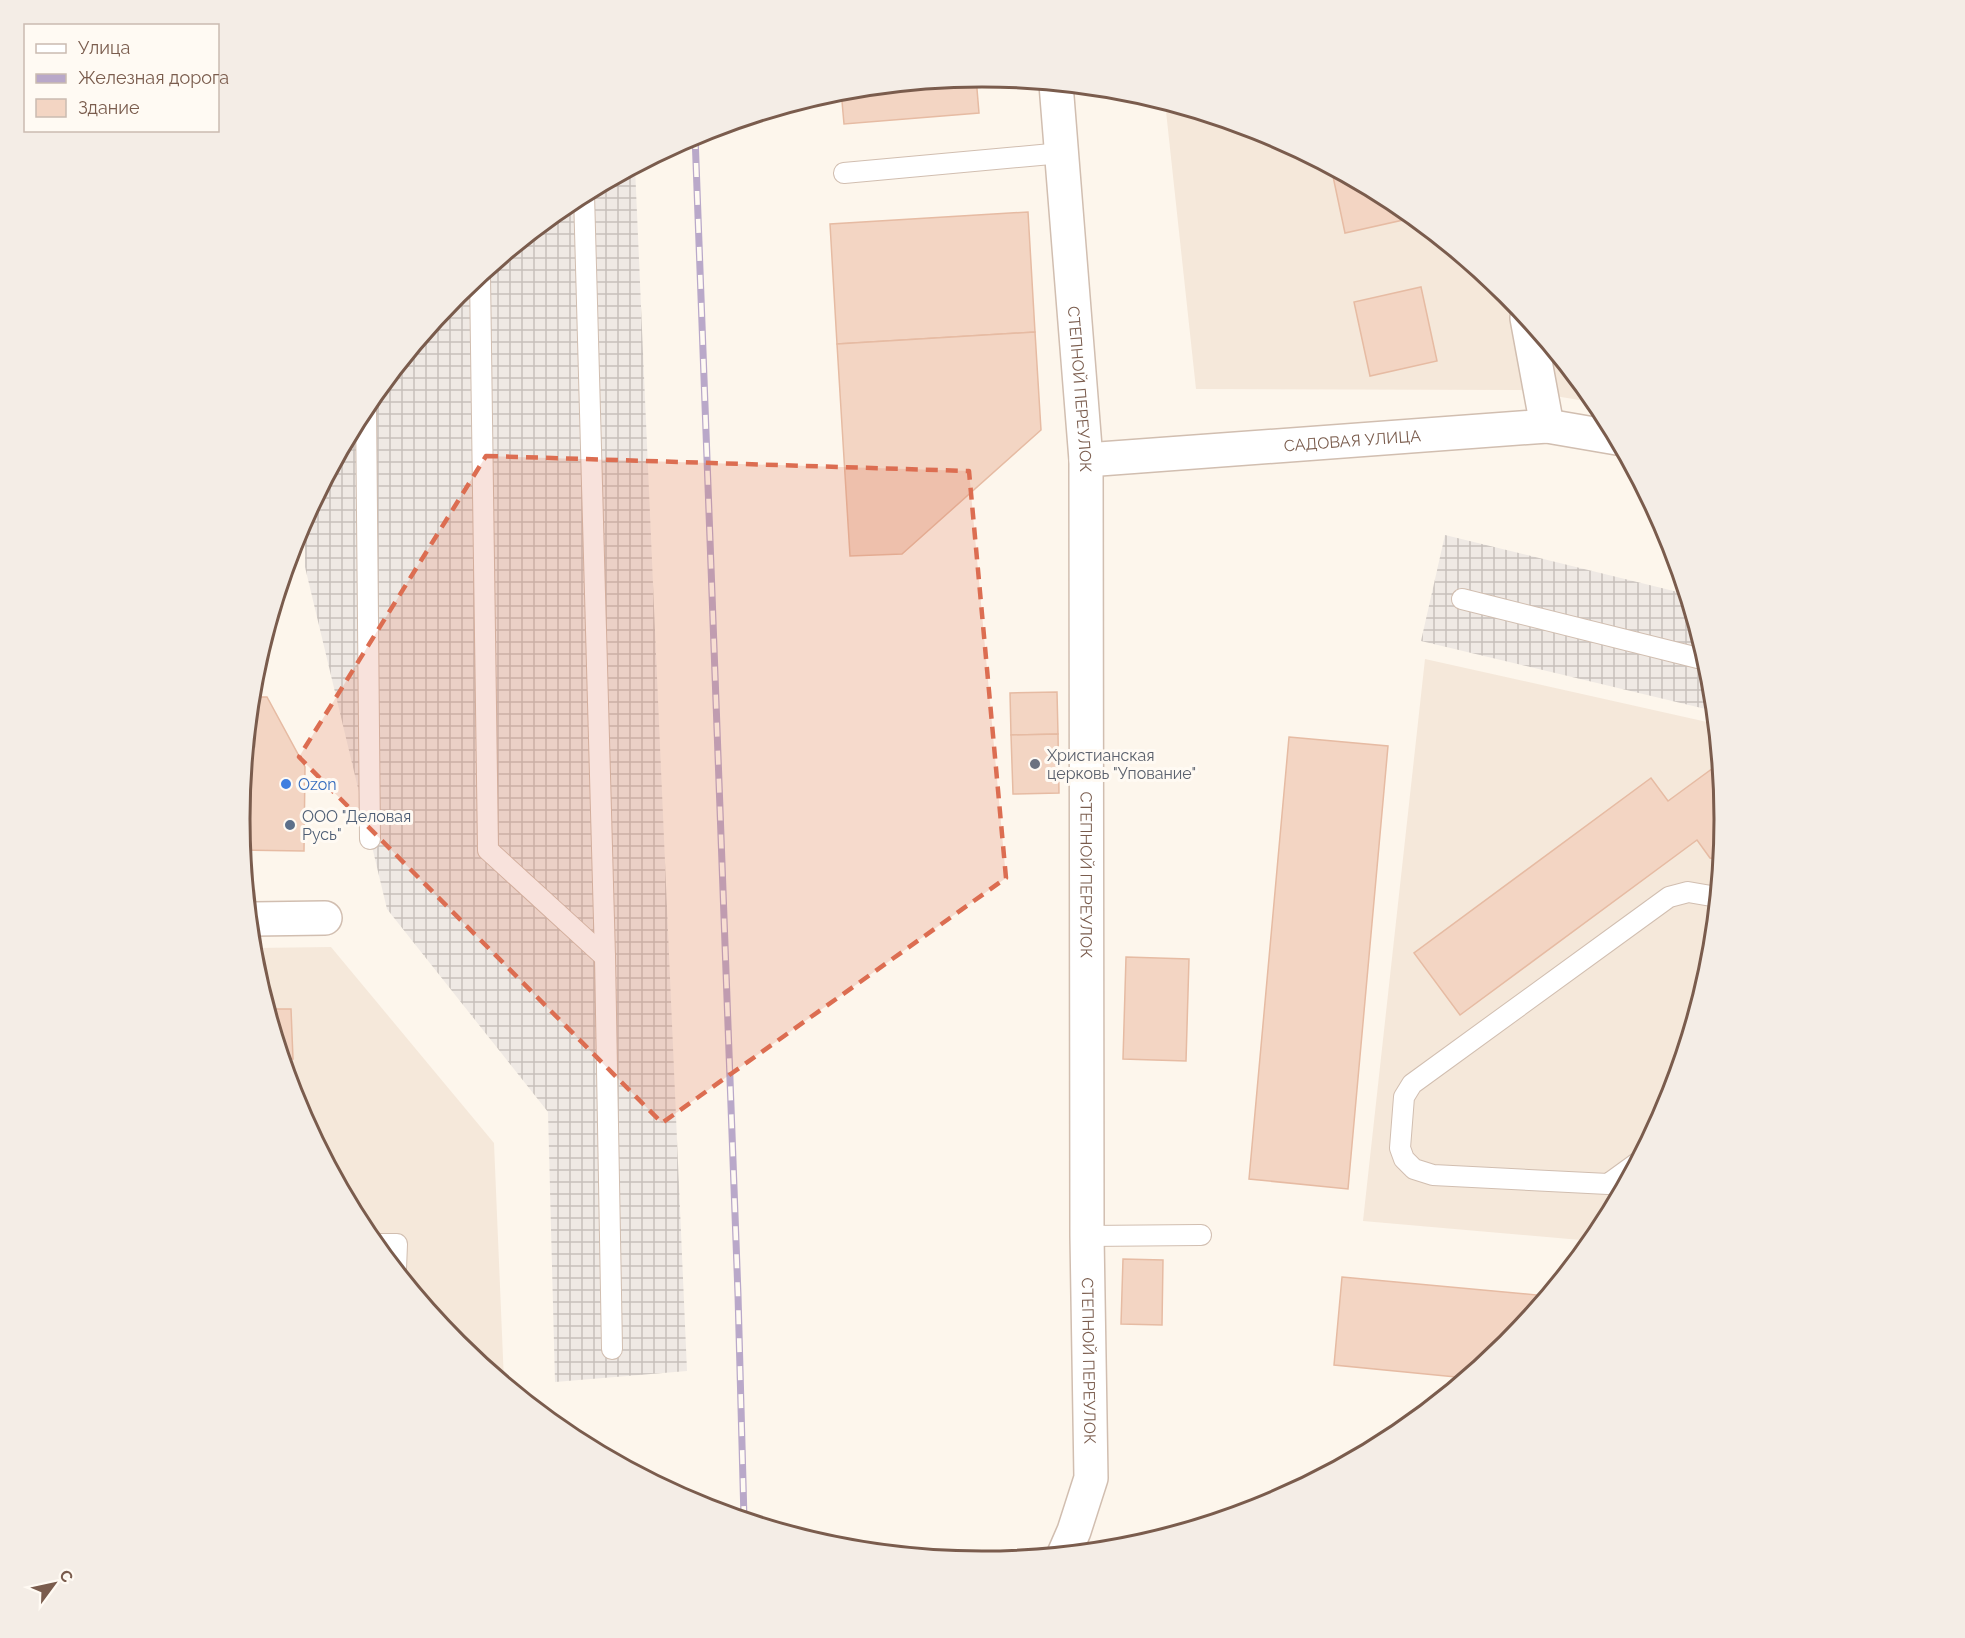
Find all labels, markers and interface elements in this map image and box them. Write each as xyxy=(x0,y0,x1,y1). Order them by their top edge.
legend xyxy=(24,24,219,132)
text: Улица xyxy=(78,37,130,58)
text: Железная дорога xyxy=(78,67,229,88)
text: Здание xyxy=(78,97,140,118)
street label: СТЕПНОЙ ПЕРЕУЛОК xyxy=(1064,305,1095,472)
street label: САДОВАЯ УЛИЦА xyxy=(1283,426,1422,455)
place label: Христианская церковь "Упование" xyxy=(1047,746,1196,783)
marker: Христианская церковь "Упование" xyxy=(1028,757,1042,771)
place label: Ozon xyxy=(298,775,337,794)
marker: Ozon xyxy=(279,777,293,791)
street label: СТЕПНОЙ ПЕРЕУЛОК xyxy=(1076,791,1096,958)
place label: ООО "Деловая Русь" xyxy=(302,807,411,844)
marker: ООО "Деловая Русь" xyxy=(283,818,297,832)
street label: СТЕПНОЙ ПЕРЕУЛОК xyxy=(1078,1277,1099,1444)
north arrow xyxy=(24,1554,84,1614)
text: С xyxy=(55,1566,77,1586)

